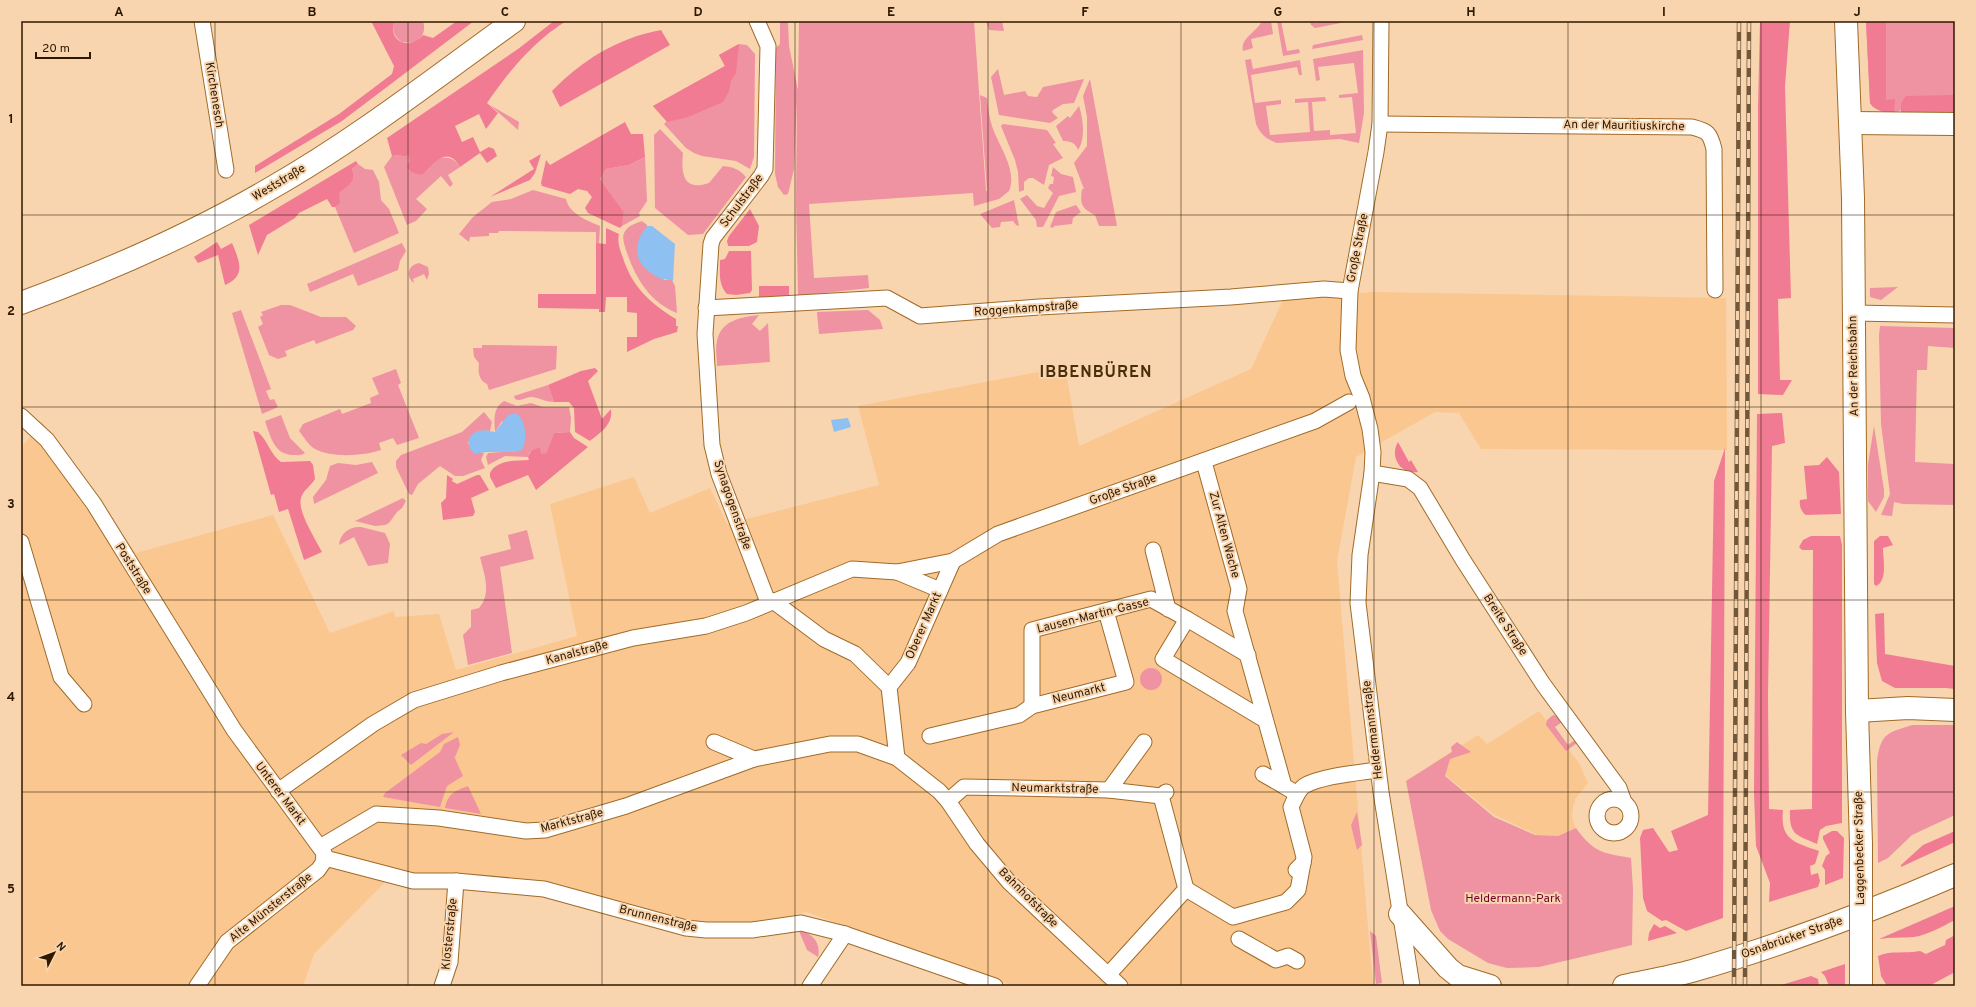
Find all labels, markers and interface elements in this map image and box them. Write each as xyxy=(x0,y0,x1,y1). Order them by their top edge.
text: A xyxy=(114,5,124,21)
text: B xyxy=(308,5,317,21)
text: C xyxy=(501,5,509,21)
text: D xyxy=(693,5,703,21)
text: E xyxy=(887,5,895,21)
text: F xyxy=(1081,5,1089,21)
text: G xyxy=(1274,5,1283,21)
text: H xyxy=(1466,5,1476,21)
text: I xyxy=(1662,5,1666,21)
text: J xyxy=(1853,5,1861,21)
scale bar xyxy=(36,34,90,60)
text: 20 m xyxy=(42,41,70,57)
street label: Kirchenesch xyxy=(201,61,227,129)
text: 1 xyxy=(8,112,14,128)
street label: An der Mauritiuskirche xyxy=(1563,117,1685,135)
street label: Weststraße xyxy=(249,161,309,205)
street label: Schulstraße xyxy=(717,171,767,231)
street label: Große Straße xyxy=(1343,212,1373,284)
street label: Roggenkampstraße xyxy=(973,297,1079,321)
text: 2 xyxy=(7,304,15,320)
street label: An der Reichsbahn xyxy=(1845,315,1863,417)
district label: IBBENBÜREN xyxy=(1040,361,1152,383)
street label: Synagogenstraße xyxy=(709,458,755,552)
street label: Große Straße xyxy=(1087,470,1159,510)
street label: Zur Alten Wache xyxy=(1205,490,1243,580)
text: 3 xyxy=(7,497,15,513)
street label: Poststraße xyxy=(111,540,155,598)
street label: Oberer Markt xyxy=(902,590,946,662)
street label: Breite Straße xyxy=(1479,591,1531,659)
street label: Lausen-Martin-Gasse xyxy=(1035,594,1151,638)
street label: Kanalstraße xyxy=(544,637,610,669)
street label: Neumarkt xyxy=(1051,680,1107,708)
street label: Heldermannstraße xyxy=(1359,680,1387,780)
text: 4 xyxy=(7,690,15,706)
street label: Unterer Markt xyxy=(251,759,309,829)
street label: Neumarktstraße xyxy=(1011,780,1099,798)
street label: Laggenbecker Straße xyxy=(1851,791,1869,905)
street label: Marktstraße xyxy=(539,805,605,837)
street label: Bahnhofstraße xyxy=(995,865,1061,931)
street label: Alte Münsterstraße xyxy=(226,870,316,946)
text: 5 xyxy=(7,882,15,898)
park label: Heldermann-Park xyxy=(1465,891,1561,907)
street label: Klosterstraße xyxy=(438,897,462,971)
street label: Brunnenstraße xyxy=(617,902,699,936)
street label: Osnabrücker Straße xyxy=(1739,913,1845,963)
north arrow xyxy=(34,933,74,973)
text: N xyxy=(53,939,69,955)

